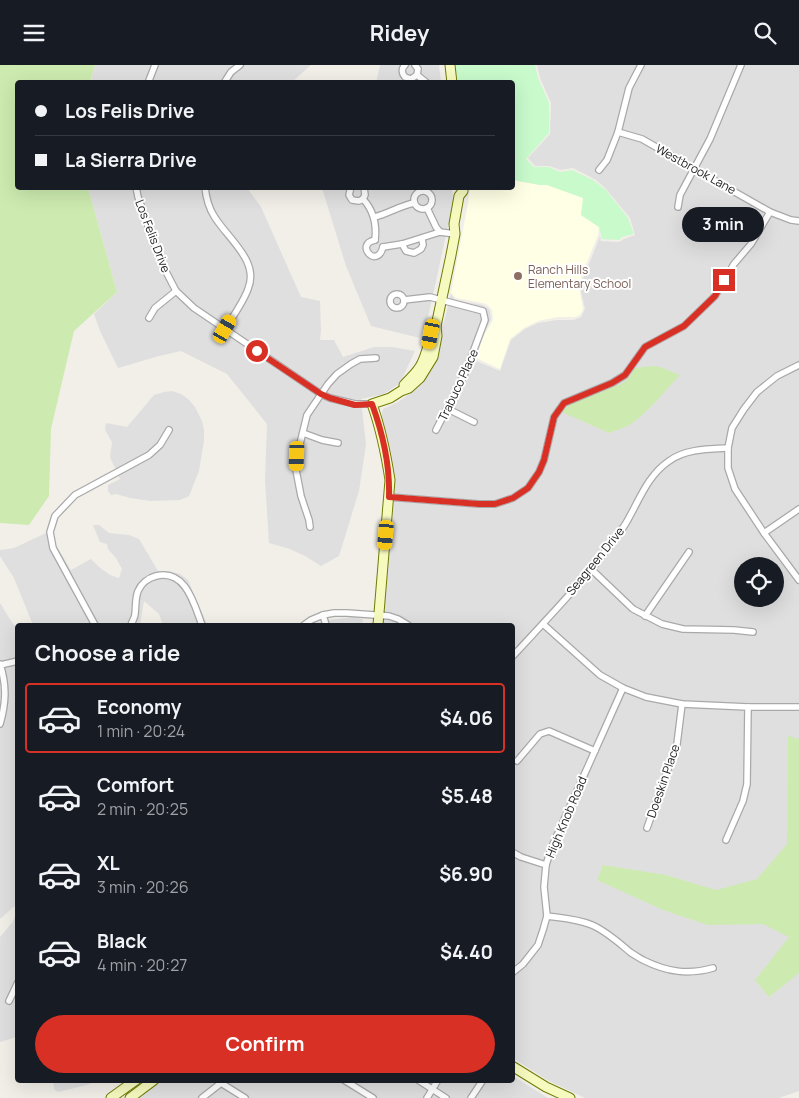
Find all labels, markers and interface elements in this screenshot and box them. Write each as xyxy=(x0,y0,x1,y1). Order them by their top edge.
text: Ridey xyxy=(370,18,429,48)
icon: menu xyxy=(20,19,48,47)
icon: search xyxy=(751,19,779,47)
text: Los Felis Drive xyxy=(65,98,194,124)
street label: Westbrook Lane xyxy=(653,140,739,198)
text: La Sierra Drive xyxy=(65,147,197,173)
street label: Los Felis Drive xyxy=(131,197,175,275)
callout: 3 min xyxy=(683,207,765,243)
text: 3 min xyxy=(702,213,744,235)
place label: Ranch Hills Elementary School xyxy=(528,261,631,292)
route end xyxy=(713,269,735,291)
marker: Ranch Hills Elementary School xyxy=(512,270,524,282)
car xyxy=(211,312,238,346)
car xyxy=(420,318,441,350)
route start xyxy=(246,340,268,362)
street label: Trabuco Place xyxy=(434,346,482,424)
car xyxy=(288,441,305,471)
car xyxy=(377,519,394,551)
street label: Seagreen Drive xyxy=(562,523,628,599)
map controls xyxy=(734,557,784,607)
button: locate xyxy=(734,557,784,607)
text: Choose a ride xyxy=(35,638,180,668)
text: Economy xyxy=(97,694,181,720)
icon: car xyxy=(37,696,82,741)
text: $4.06 xyxy=(440,705,493,731)
text: 1 min · 20:24 xyxy=(97,720,185,742)
street label: Doeskin Place xyxy=(642,742,684,820)
text: Comfort xyxy=(97,772,174,798)
icon: car xyxy=(37,774,82,819)
street label: High Knob Road xyxy=(541,774,591,860)
text: $5.48 xyxy=(441,783,493,809)
text: 2 min · 20:25 xyxy=(97,798,188,820)
text: XL xyxy=(97,850,120,876)
icon: car xyxy=(37,852,82,897)
text: $6.90 xyxy=(439,861,493,887)
text: 3 min · 20:26 xyxy=(97,876,189,898)
text: Black xyxy=(97,928,146,954)
icon: car xyxy=(37,930,82,975)
text: $4.40 xyxy=(440,939,493,965)
text: 4 min · 20:27 xyxy=(97,954,187,976)
button: Confirm xyxy=(35,1015,495,1073)

